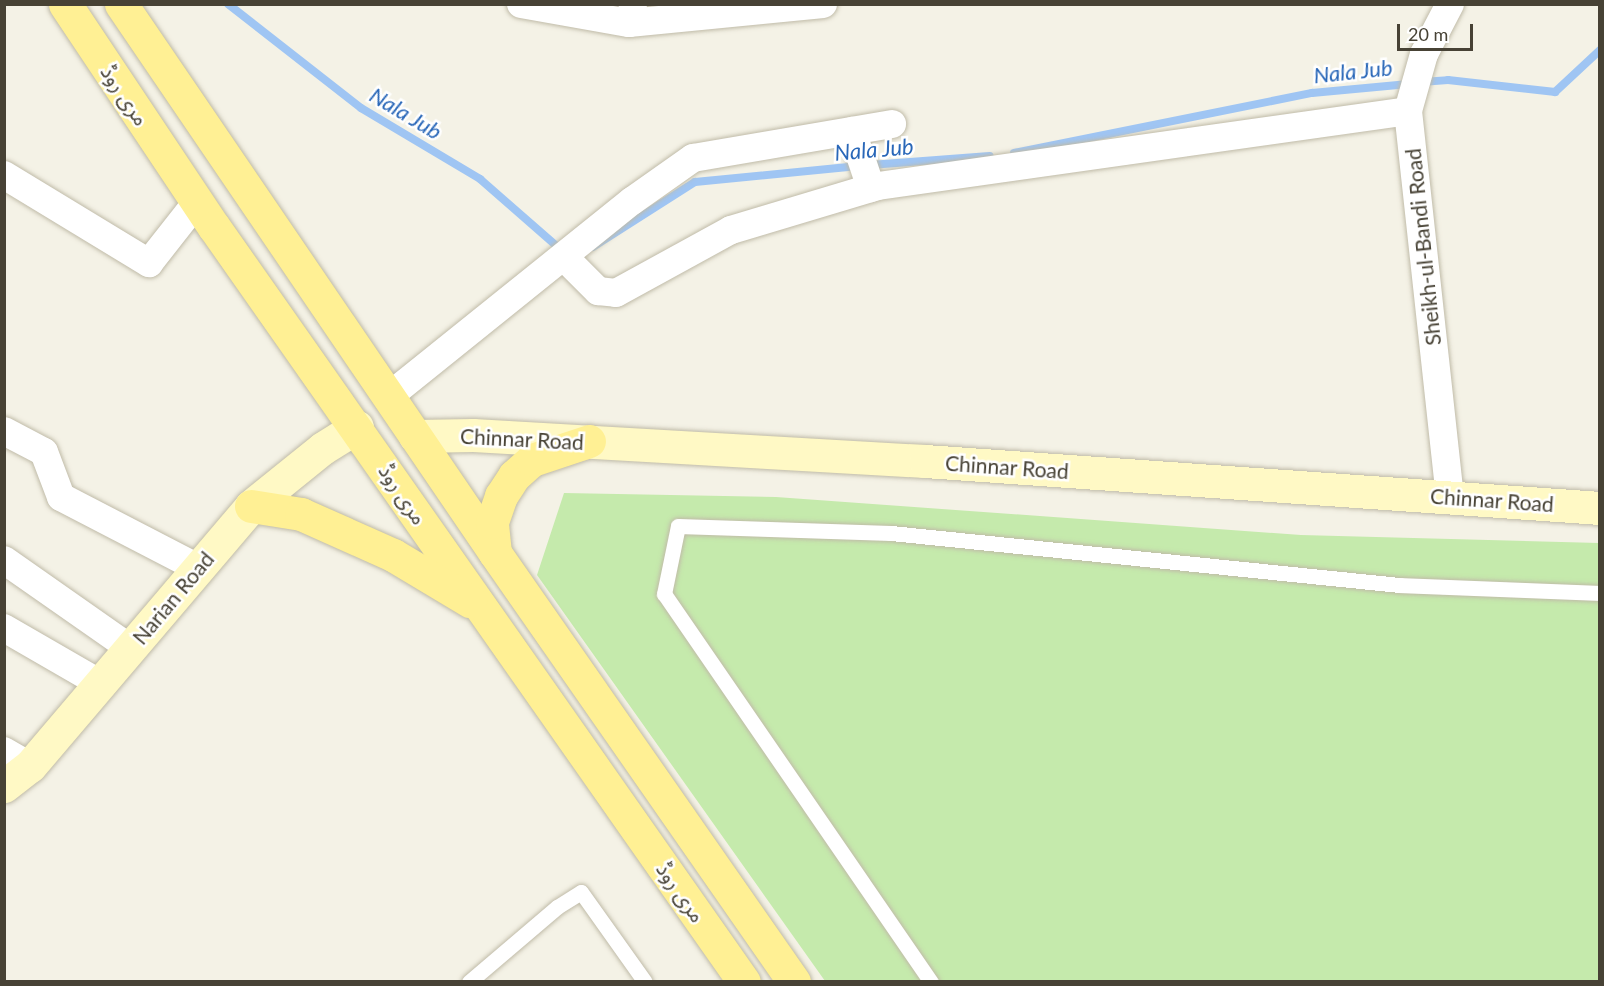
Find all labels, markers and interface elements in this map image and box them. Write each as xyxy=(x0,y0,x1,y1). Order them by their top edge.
scale bar xyxy=(1400,12,1476,50)
text: 20 m xyxy=(1408,23,1448,45)
water label: Nala Jub xyxy=(1312,54,1394,88)
street label: مری روڈ xyxy=(96,60,154,130)
water label: Nala Jub xyxy=(365,81,447,145)
water label: Nala Jub xyxy=(833,132,915,166)
street label: Sheikh-ul-Bandi Road xyxy=(1400,147,1446,347)
street label: Chinnar Road xyxy=(459,423,585,455)
street label: Chinnar Road xyxy=(944,450,1070,484)
street label: مری روڈ xyxy=(374,459,432,529)
street label: Chinnar Road xyxy=(1429,483,1555,517)
street label: Narian Road xyxy=(127,547,219,649)
street label: مری روڈ xyxy=(651,857,711,927)

